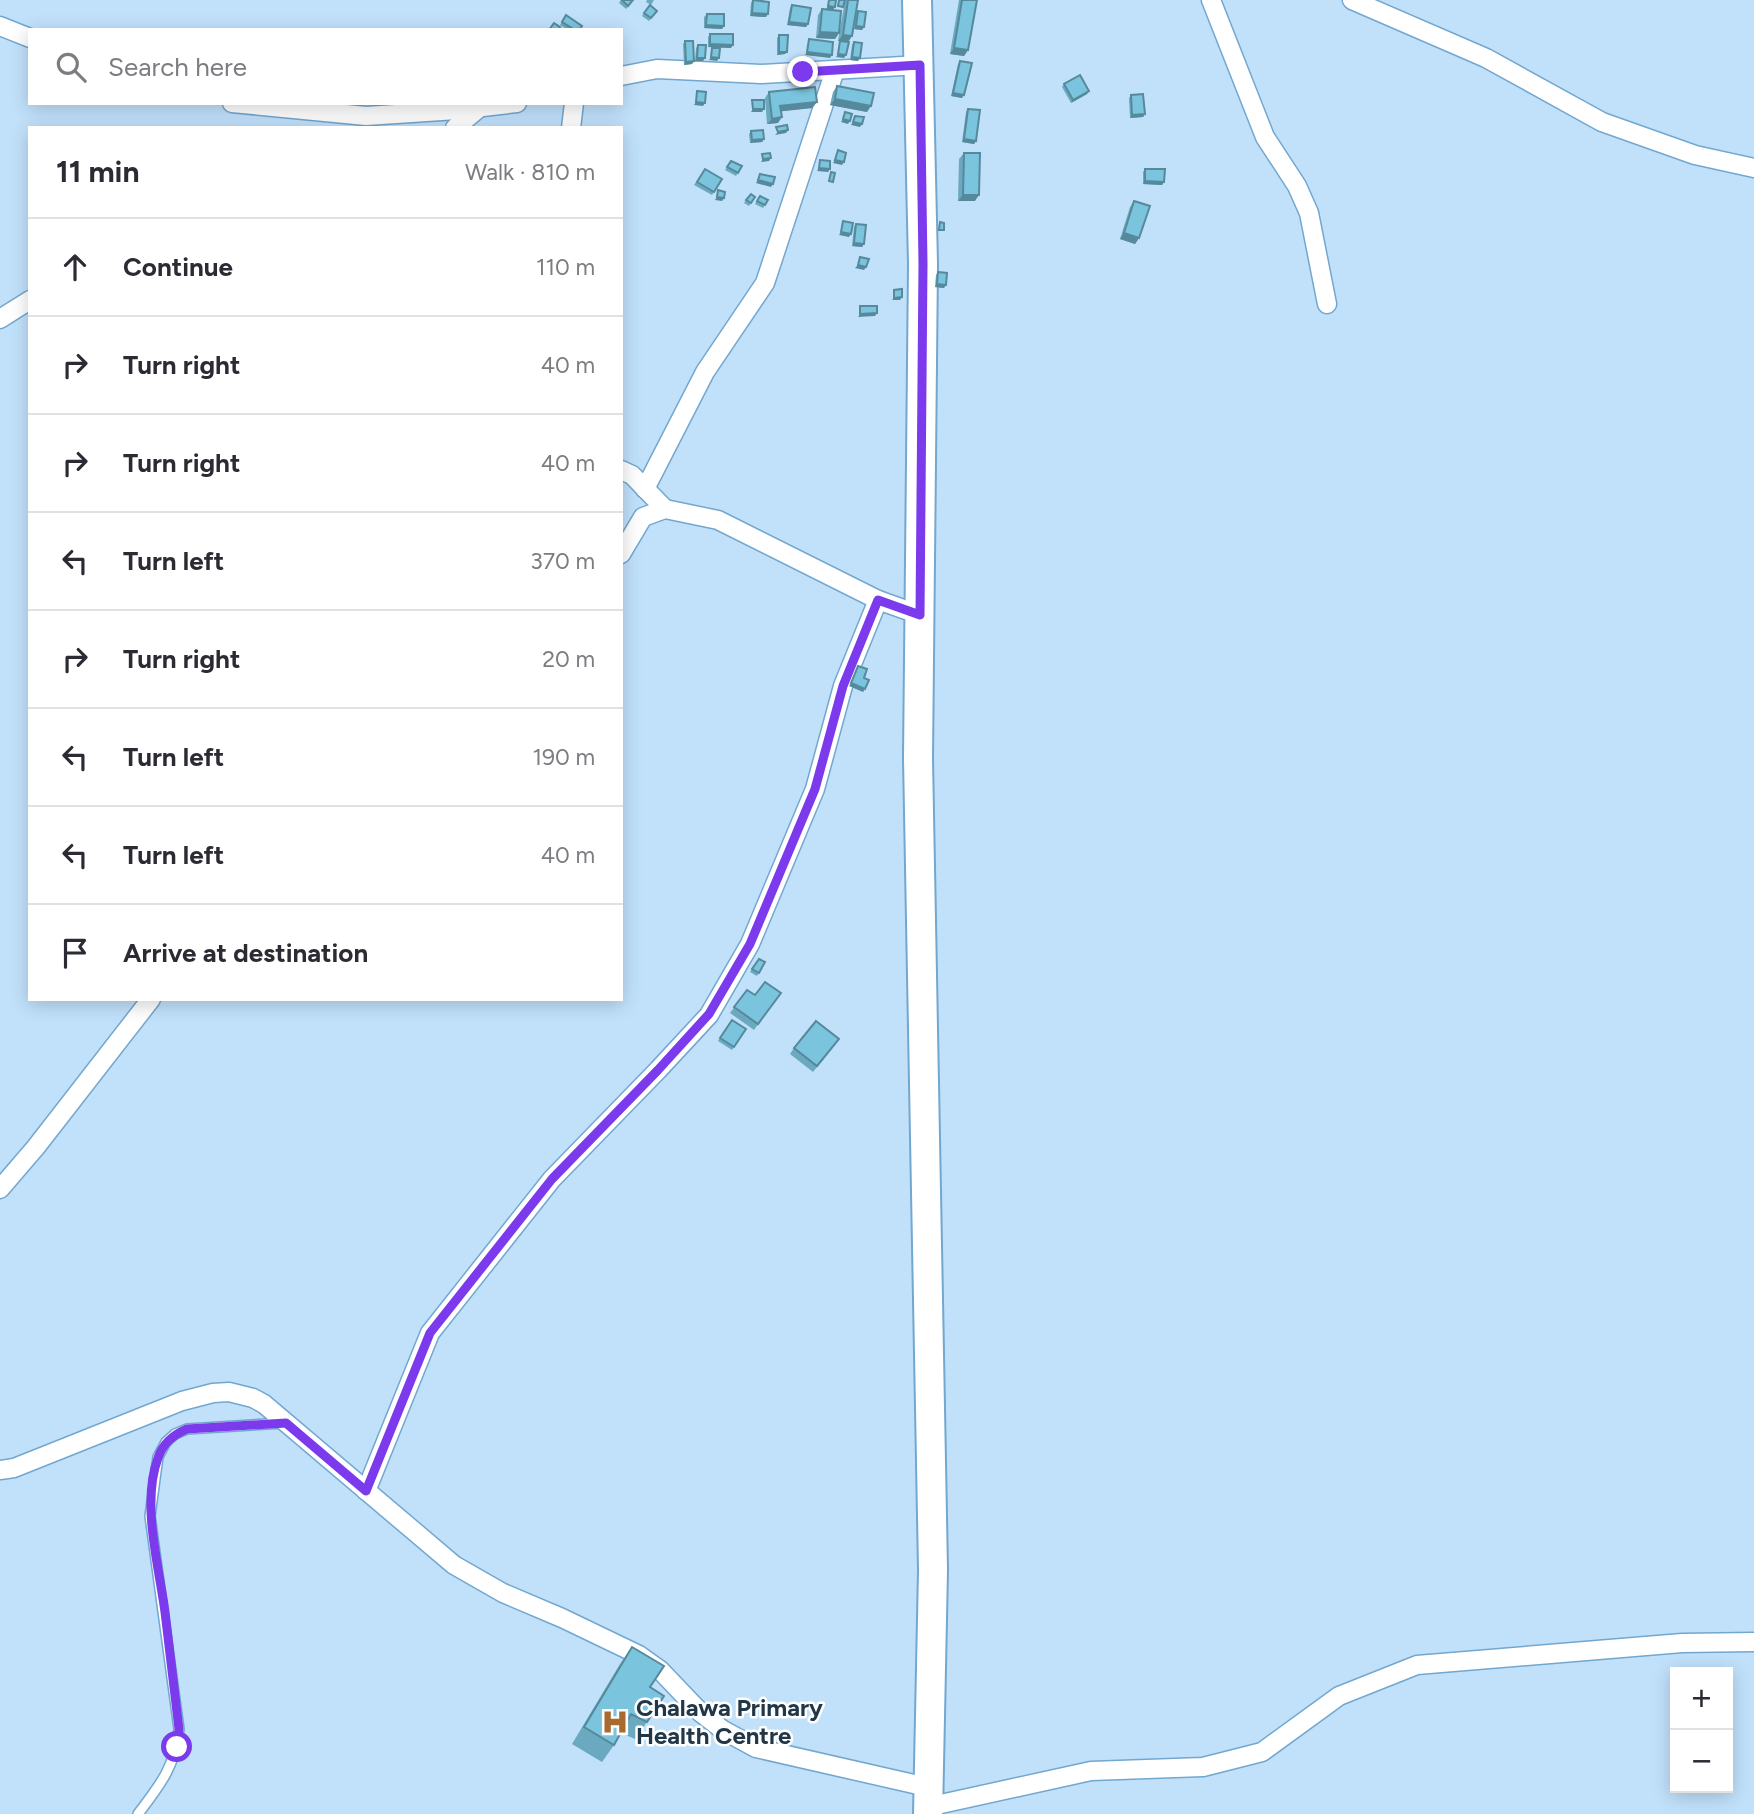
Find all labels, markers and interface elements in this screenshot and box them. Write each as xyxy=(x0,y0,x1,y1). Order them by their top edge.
search box xyxy=(28,28,623,105)
icon: search xyxy=(52,48,90,86)
text: Search here xyxy=(108,51,247,83)
route end xyxy=(787,56,818,87)
text: 11 min xyxy=(56,153,140,190)
text: Walk · 810 m xyxy=(465,158,595,186)
icon: ahead xyxy=(56,248,94,286)
text: Continue xyxy=(123,251,233,283)
text: 110 m xyxy=(536,253,595,281)
icon: right xyxy=(56,346,94,384)
text: Turn right xyxy=(123,349,240,381)
text: 40 m xyxy=(541,351,595,379)
icon: right xyxy=(56,444,94,482)
text: Turn right xyxy=(123,447,240,479)
text: 40 m xyxy=(541,449,595,477)
icon: left xyxy=(56,542,94,580)
text: Turn left xyxy=(123,545,224,577)
text: 370 m xyxy=(530,547,595,575)
icon: right xyxy=(56,640,94,678)
text: Turn right xyxy=(123,643,240,675)
text: 20 m xyxy=(542,645,595,673)
icon: left xyxy=(56,738,94,776)
text: Turn left xyxy=(123,741,224,773)
text: 190 m xyxy=(532,743,595,771)
icon: left xyxy=(56,836,94,874)
text: Turn left xyxy=(123,839,224,871)
text: 40 m xyxy=(541,841,595,869)
icon: arrive xyxy=(56,934,94,972)
text: Arrive at destination xyxy=(123,937,368,969)
map controls xyxy=(1670,1667,1733,1793)
button: + xyxy=(1670,1667,1733,1730)
place label: Chalawa Primary Health Centre xyxy=(636,1693,823,1750)
hospital icon: Chalawa Primary Health Centre xyxy=(600,1707,630,1737)
button: − xyxy=(1670,1730,1733,1793)
route start xyxy=(161,1731,192,1762)

